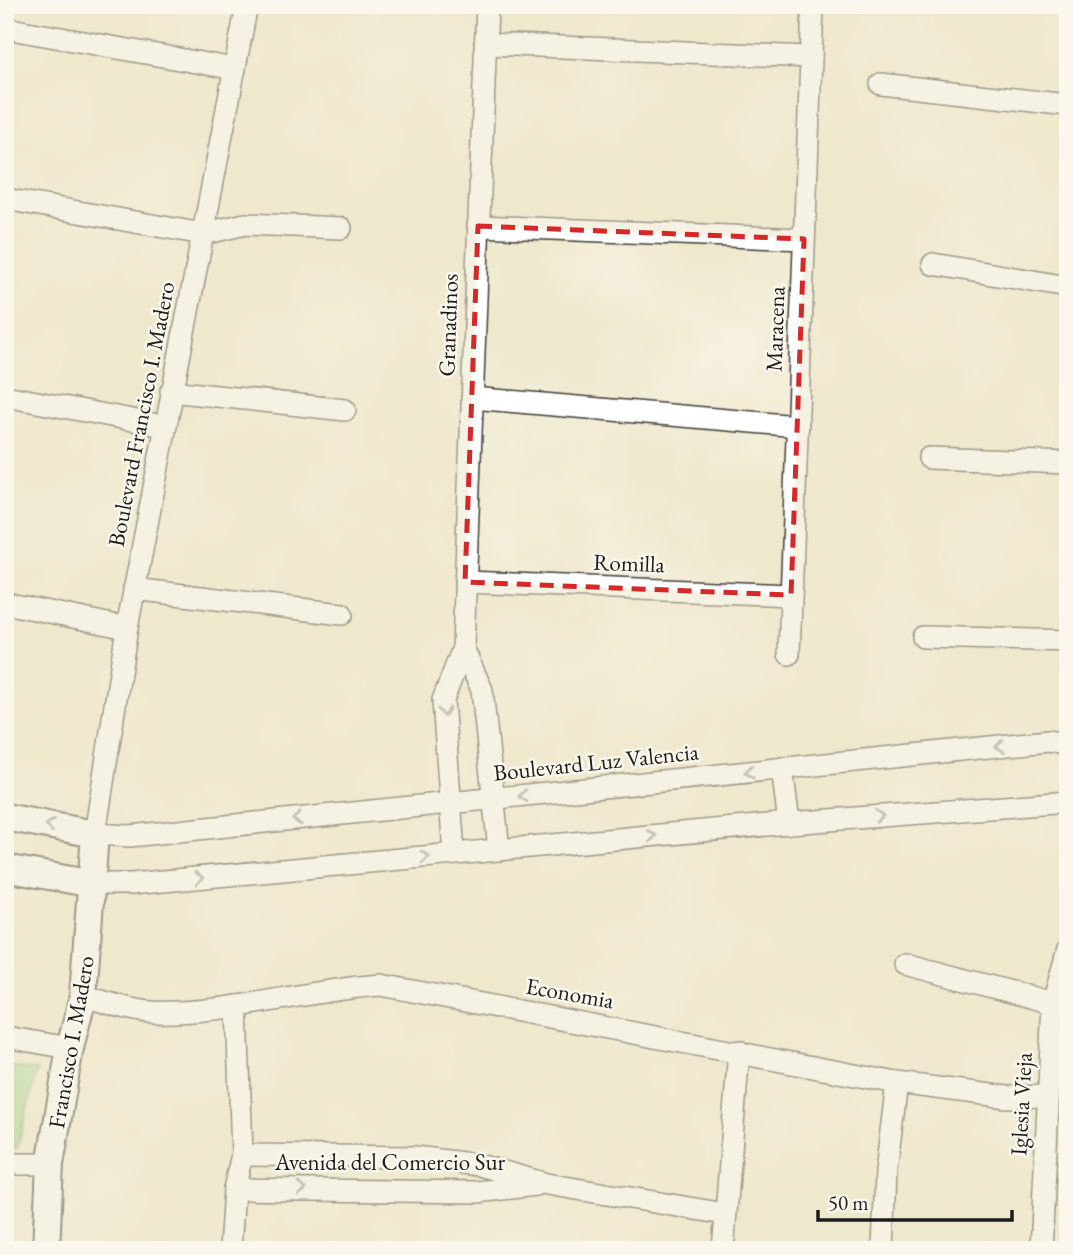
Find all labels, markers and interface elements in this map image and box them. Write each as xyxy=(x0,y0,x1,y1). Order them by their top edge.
street label: Granadinos xyxy=(431,273,465,377)
street label: Boulevard Francisco I. Madero xyxy=(101,279,181,549)
street label: Maracena xyxy=(759,285,792,372)
street label: Romilla xyxy=(593,547,666,579)
one-way arrow xyxy=(436,707,451,718)
street label: Boulevard Luz Valencia xyxy=(492,736,701,788)
one-way arrow xyxy=(994,738,1005,753)
one-way arrow xyxy=(744,764,755,779)
one-way arrow xyxy=(517,788,529,803)
one-way arrow xyxy=(873,809,884,824)
one-way arrow xyxy=(291,811,302,826)
one-way arrow xyxy=(44,819,56,834)
one-way arrow xyxy=(646,828,658,843)
one-way arrow xyxy=(420,849,431,864)
one-way arrow xyxy=(194,871,205,886)
street label: Francisco I. Madero xyxy=(41,953,101,1131)
street label: Economia xyxy=(524,971,617,1016)
street label: Iglesia Vieja xyxy=(1003,1051,1039,1156)
street label: Avenida del Comercio Sur xyxy=(274,1147,506,1177)
scale bar xyxy=(818,1178,1012,1222)
one-way arrow xyxy=(297,1181,308,1197)
text: 50 m xyxy=(828,1189,869,1216)

